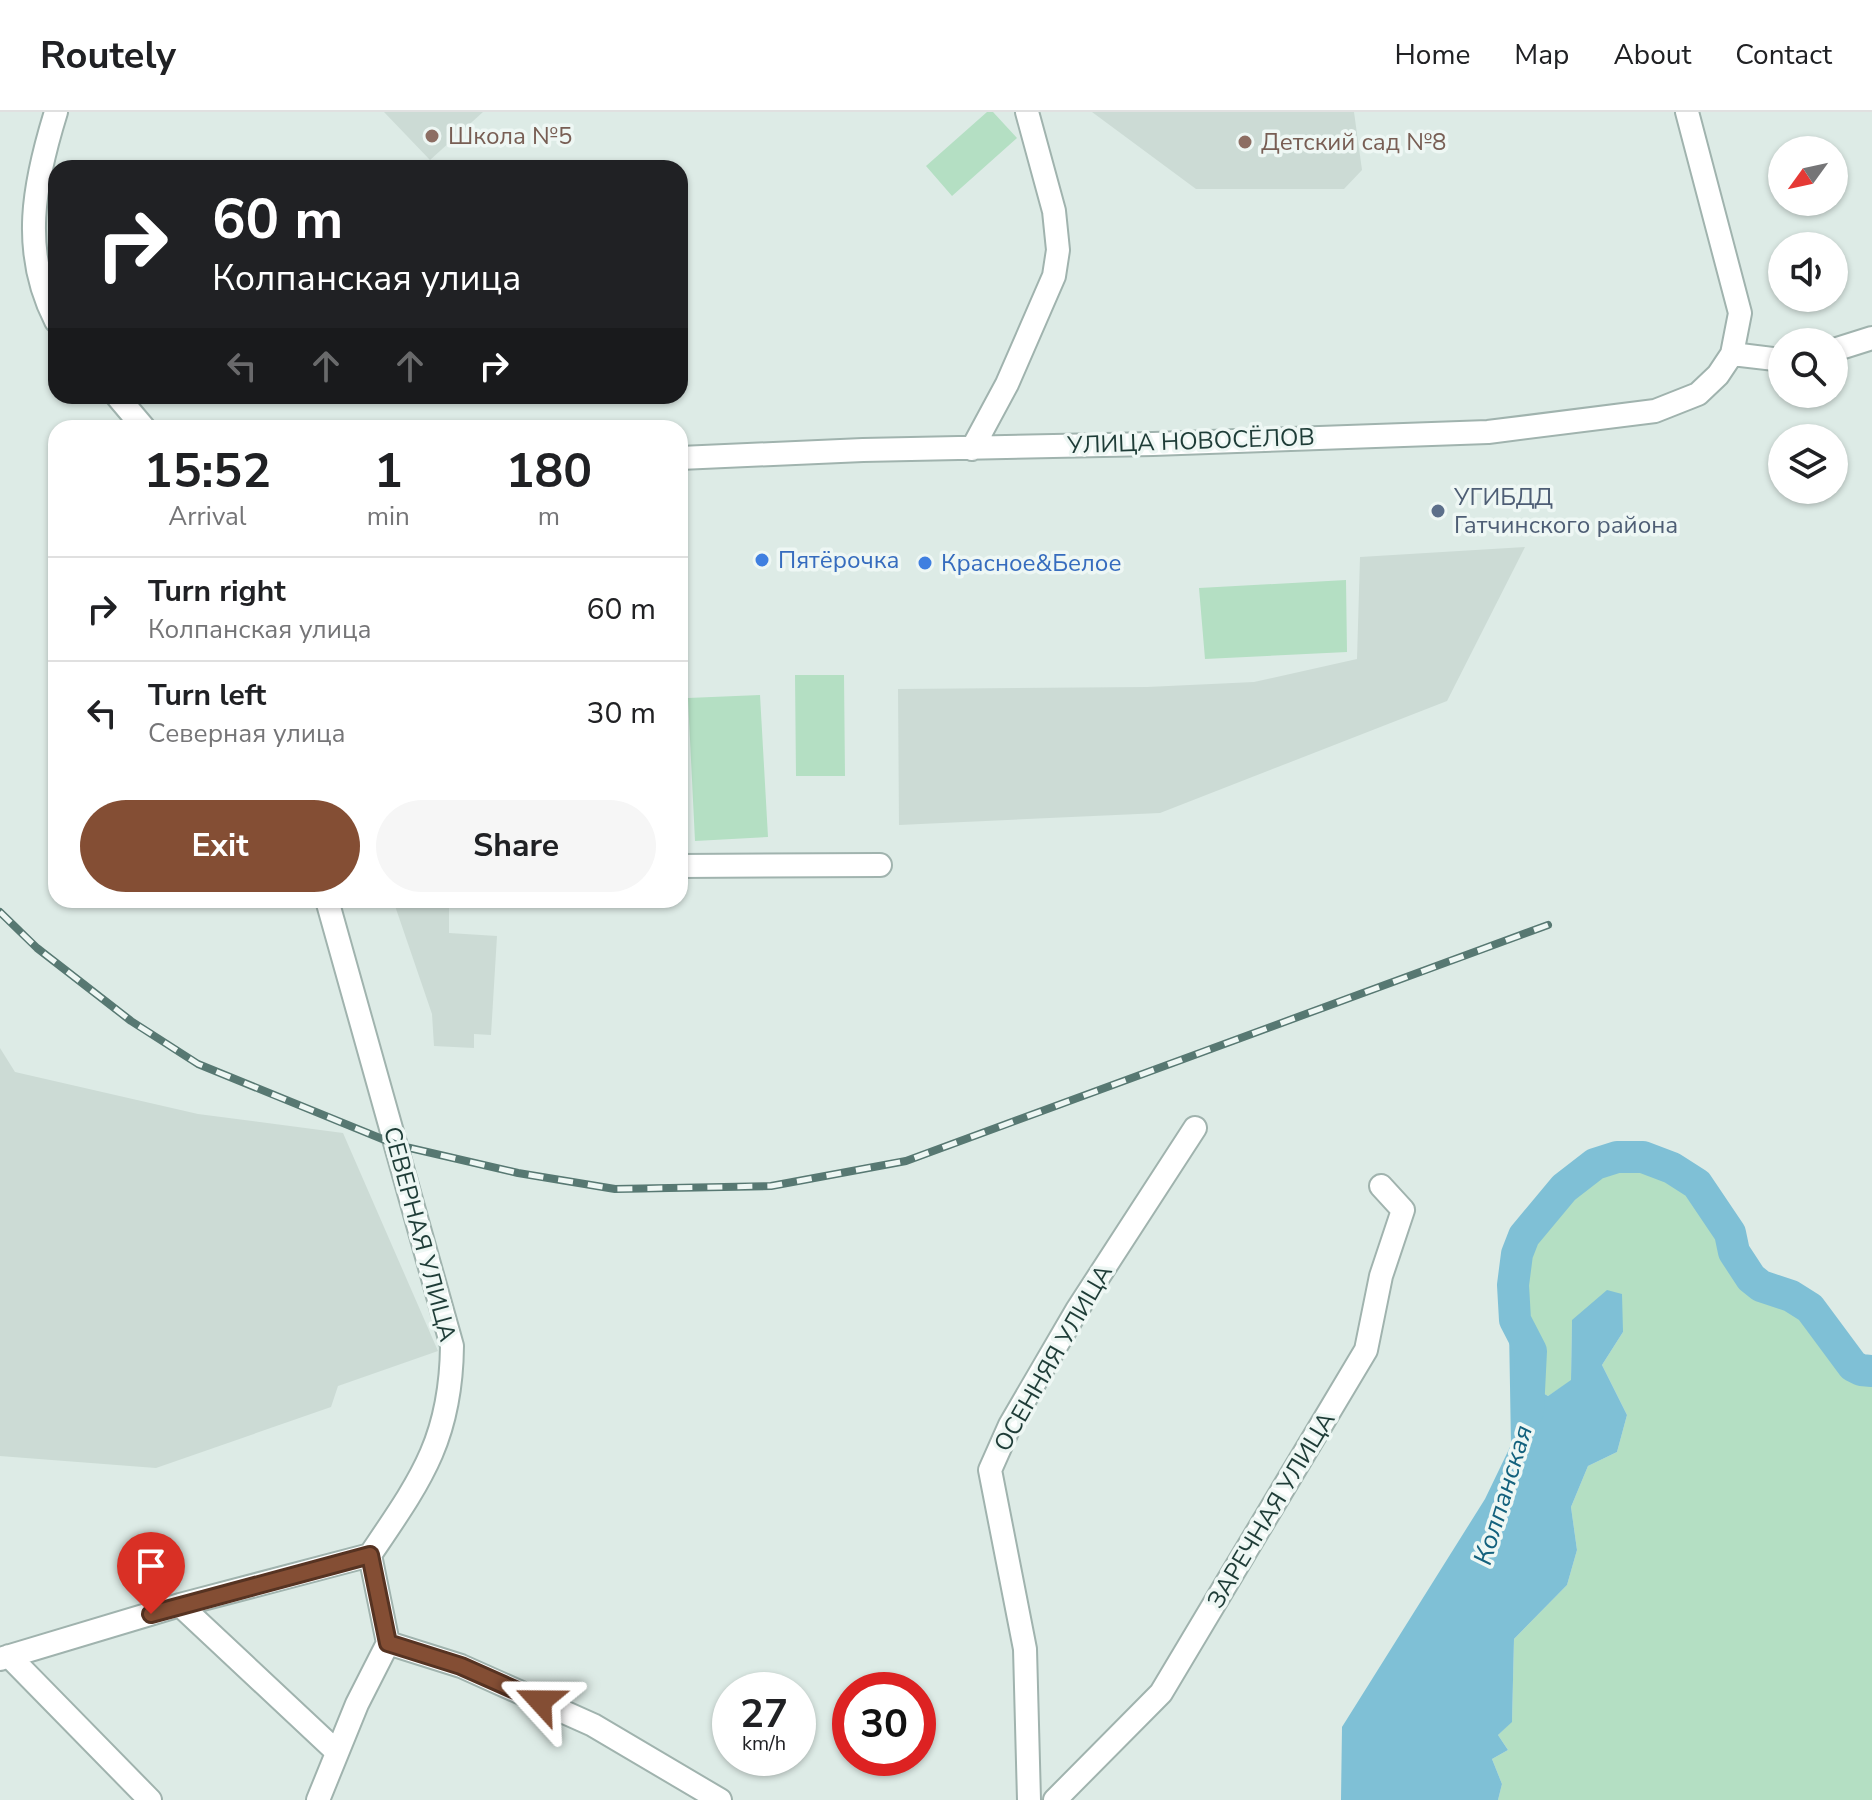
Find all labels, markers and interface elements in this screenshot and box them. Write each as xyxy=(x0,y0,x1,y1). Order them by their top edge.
text: Routely xyxy=(40,30,176,81)
text: Home xyxy=(1395,36,1470,74)
text: Map xyxy=(1514,36,1569,74)
text: About xyxy=(1613,36,1691,74)
text: Contact xyxy=(1735,36,1832,74)
place label: Школа №5 xyxy=(448,120,572,152)
place label: Детский сад №8 xyxy=(1261,126,1446,158)
marker: Школа №5 xyxy=(423,127,441,145)
marker: Детский сад №8 xyxy=(1236,133,1254,151)
north arrow xyxy=(1768,136,1848,216)
map controls xyxy=(1768,136,1848,504)
text: 60 m xyxy=(212,181,343,258)
icon: right xyxy=(80,192,184,296)
button: sound xyxy=(1768,232,1848,312)
text: Колпанская улица xyxy=(212,254,522,303)
button: search xyxy=(1768,328,1848,408)
icon: left xyxy=(220,344,264,388)
icon: ahead xyxy=(304,344,348,388)
icon: ahead xyxy=(388,344,432,388)
icon: right xyxy=(472,344,516,388)
street label: УЛИЦА НОВОСЁЛОВ xyxy=(1066,421,1315,461)
button: layers xyxy=(1768,424,1848,504)
text: 15:52 xyxy=(144,438,271,504)
text: 1 xyxy=(374,438,403,504)
text: 180 xyxy=(506,438,592,504)
place label: УГИБДД Гатчинского района xyxy=(1453,481,1678,541)
text: Arrival xyxy=(168,499,247,534)
text: min xyxy=(367,499,410,534)
text: m xyxy=(538,499,560,534)
marker: УГИБДД Гатчинского района xyxy=(1429,502,1447,520)
place label: Пятёрочка xyxy=(778,544,899,576)
place label: Красное&Белое xyxy=(941,547,1121,579)
marker: Пятёрочка xyxy=(753,551,771,569)
marker: Красное&Белое xyxy=(916,554,934,572)
text: Turn right xyxy=(148,571,286,612)
icon: right xyxy=(80,587,124,631)
text: 60 m xyxy=(587,589,656,630)
text: Колпанская улица xyxy=(148,612,372,647)
text: Turn left xyxy=(148,675,266,716)
icon: left xyxy=(80,691,124,735)
text: 30 m xyxy=(587,693,656,734)
text: Северная улица xyxy=(148,716,346,751)
button: Exit xyxy=(80,800,360,892)
button: Share xyxy=(376,800,656,892)
street label: СЕВЕРНАЯ УЛИЦА xyxy=(376,1123,464,1345)
street label: ОСЕННЯЯ УЛИЦА xyxy=(986,1258,1120,1457)
street label: ЗАРЕЧНАЯ УЛИЦА xyxy=(1200,1406,1343,1614)
water label: Колпанская xyxy=(1465,1421,1541,1569)
pin xyxy=(117,1532,185,1614)
icon: arrive xyxy=(129,1544,173,1588)
position arrow xyxy=(498,1659,582,1743)
speed limit sign: 30 xyxy=(832,1672,936,1776)
text: 27 xyxy=(740,1687,788,1741)
text: km/h xyxy=(742,1730,786,1757)

